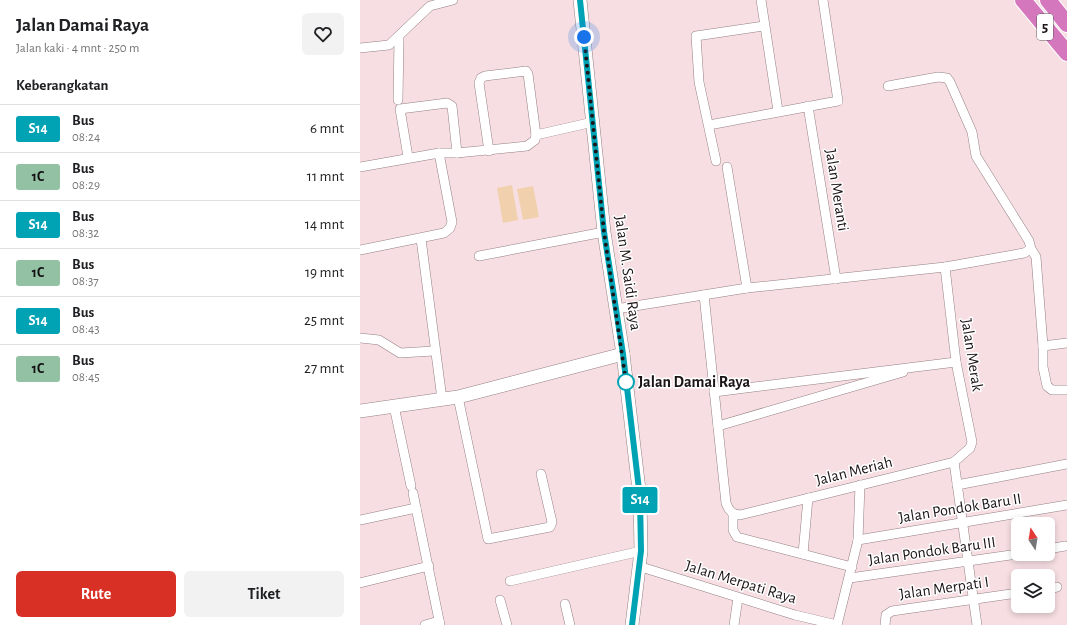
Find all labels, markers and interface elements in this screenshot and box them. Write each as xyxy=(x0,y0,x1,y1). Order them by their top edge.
button: heart xyxy=(302,13,344,55)
road number: 5 xyxy=(1037,14,1053,40)
text: Jalan Damai Raya xyxy=(16,16,149,35)
your location xyxy=(574,27,594,47)
text: Jalan kaki · 4 mnt · 250 m xyxy=(16,42,139,55)
text: Keberangkatan xyxy=(16,78,109,93)
text: Bus xyxy=(72,113,94,128)
text: 6 mnt xyxy=(310,121,344,136)
text: S14 xyxy=(28,122,48,136)
text: 08:24 xyxy=(72,131,100,144)
street label: Jalan Meranti xyxy=(823,148,851,232)
text: Bus xyxy=(72,161,94,176)
text: 11 mnt xyxy=(307,169,344,184)
text: 1C xyxy=(32,170,44,184)
text: 08:29 xyxy=(72,179,100,192)
text: Bus xyxy=(72,209,94,224)
street label: Jalan M. Saidi Raya xyxy=(611,214,644,332)
text: 14 mnt xyxy=(305,217,344,232)
text: S14 xyxy=(28,218,48,232)
text: 08:32 xyxy=(72,227,99,240)
text: Bus xyxy=(72,257,94,272)
text: 19 mnt xyxy=(305,265,344,280)
text: 1C xyxy=(32,266,44,280)
text: 08:37 xyxy=(72,275,99,288)
text: Bus xyxy=(72,305,94,320)
text: 25 mnt xyxy=(304,313,344,328)
text: S14 xyxy=(28,314,48,328)
street label: Jalan Merak xyxy=(958,317,986,393)
text: 08:43 xyxy=(72,323,100,336)
text: Bus xyxy=(72,353,94,368)
text: 27 mnt xyxy=(304,361,344,376)
text: 1C xyxy=(32,362,44,376)
text: 08:45 xyxy=(72,371,100,384)
marker: Jalan Damai Raya xyxy=(617,373,635,391)
place label: Jalan Damai Raya xyxy=(638,374,750,391)
street label: Jalan Meriah xyxy=(814,454,894,488)
line badge: S14 xyxy=(617,487,663,513)
street label: Jalan Pondok Baru II xyxy=(897,490,1023,526)
text: S14 xyxy=(630,493,650,507)
north arrow xyxy=(1011,517,1055,561)
map controls xyxy=(1011,517,1055,613)
street label: Jalan Pondok Baru III xyxy=(867,534,997,568)
street label: Jalan Merpati Raya xyxy=(683,557,799,608)
button: layers xyxy=(1011,569,1055,613)
button: Rute xyxy=(16,571,176,617)
button: Tiket xyxy=(184,571,344,617)
street label: Jalan Merpati I xyxy=(898,574,990,602)

